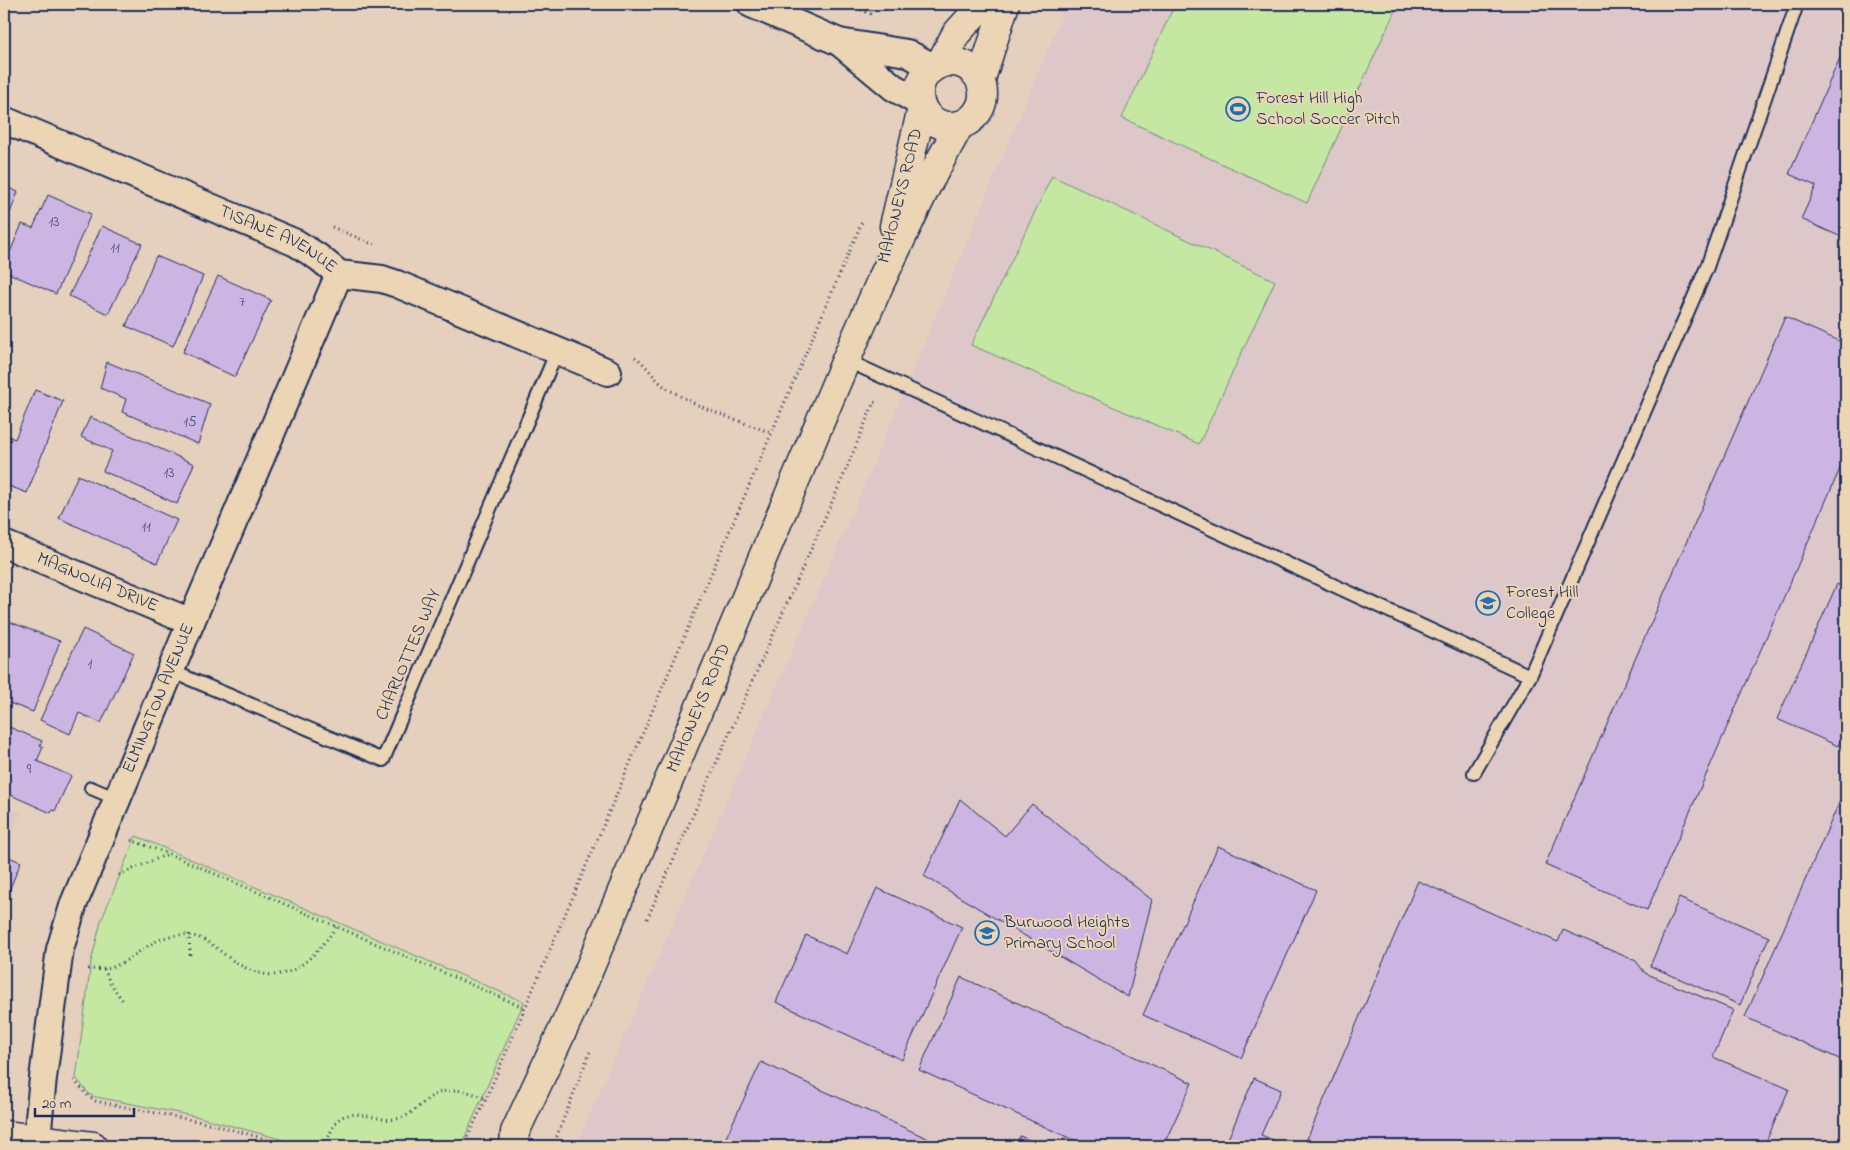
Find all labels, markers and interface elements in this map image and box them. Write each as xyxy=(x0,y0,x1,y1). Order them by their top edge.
place label: Forest Hill High School Soccer Pitch xyxy=(1255,86,1400,133)
sports icon: Forest Hill High School Soccer Pitch xyxy=(1225,96,1251,122)
street label: MAHONEYS ROAD xyxy=(872,126,930,266)
street label: TISANE AVENUE xyxy=(215,199,343,280)
house number: 13 xyxy=(49,211,59,233)
house number: 11 xyxy=(110,237,120,259)
house number: 7 xyxy=(239,291,245,313)
house number: 15 xyxy=(183,411,197,433)
house number: 13 xyxy=(164,462,174,484)
house number: 11 xyxy=(141,516,151,538)
street label: MAGNOLIA DRIVE xyxy=(32,546,162,620)
place label: Forest Hill College xyxy=(1505,580,1579,628)
street label: CHARLOTTES WAY xyxy=(370,584,449,725)
school or university icon: Forest Hill College xyxy=(1475,590,1501,616)
street label: ELMINGTON AVENUE xyxy=(116,620,202,777)
street label: MAHONEYS ROAD xyxy=(660,640,738,777)
house number: 1 xyxy=(88,653,93,675)
house number: 9 xyxy=(27,758,32,780)
place label: Burwood Heights Primary School xyxy=(1003,910,1130,957)
school or university icon: Burwood Heights Primary School xyxy=(974,920,1000,946)
scale bar xyxy=(35,1085,134,1117)
text: 20 m xyxy=(42,1093,72,1115)

